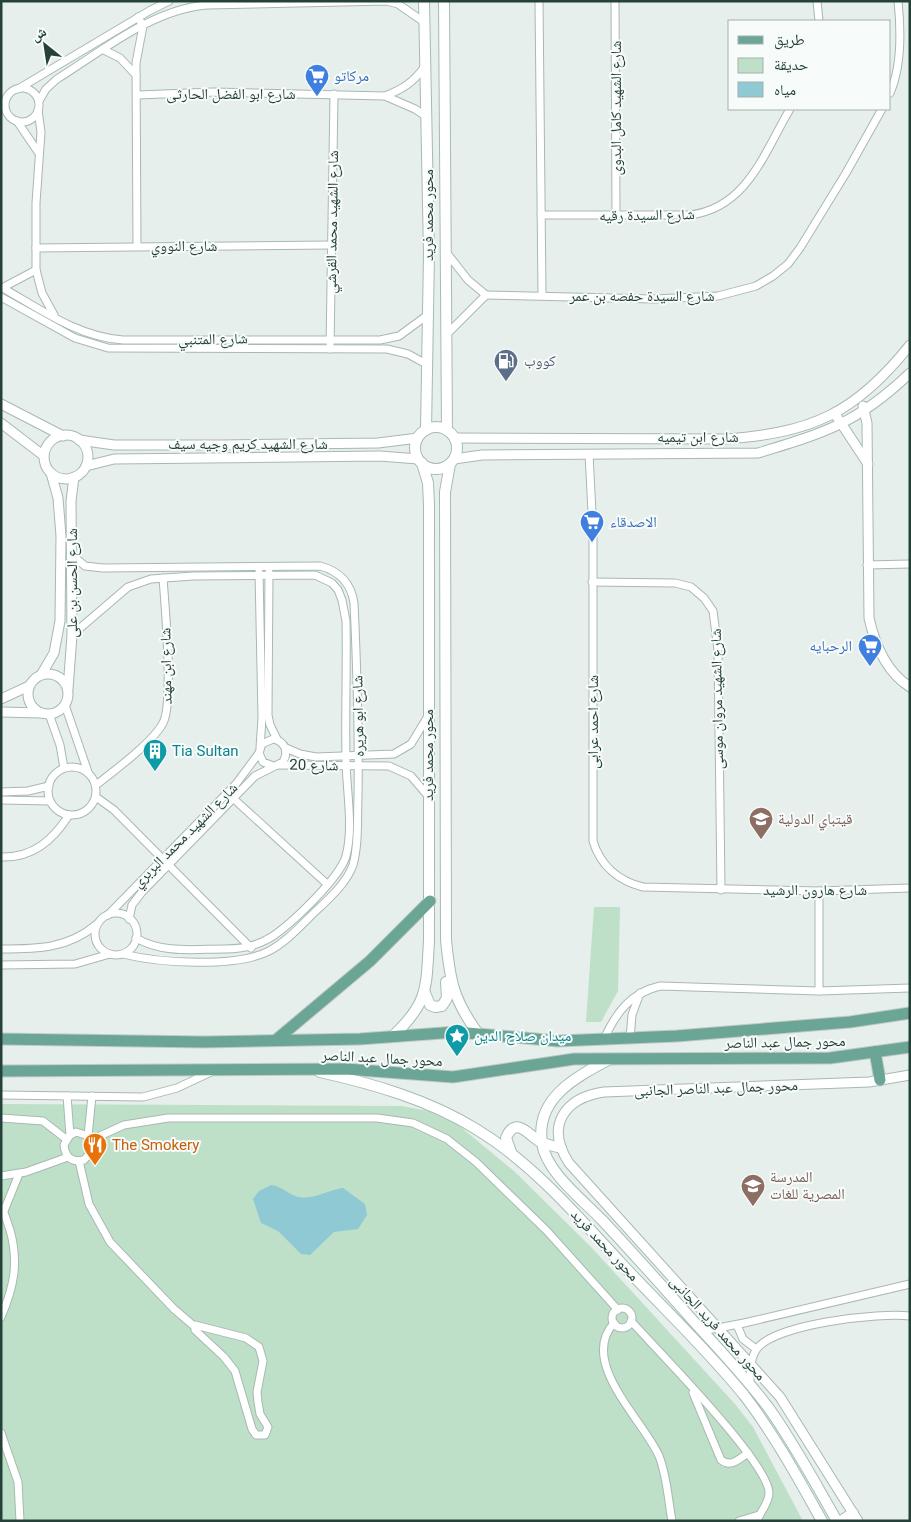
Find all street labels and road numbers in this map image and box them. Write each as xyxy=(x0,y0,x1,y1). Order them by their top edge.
street label: شارع الشهيد كامل البدوى xyxy=(607,40,626,175)
street label: شارع ابو الفضل الحارثى xyxy=(166,85,296,104)
street label: شارع الشهيد محمد القرشي xyxy=(322,150,345,294)
street label: محور محمد فريد xyxy=(419,169,437,261)
street label: شارع السيدة رقيه xyxy=(599,205,695,226)
street label: شارع النووي xyxy=(151,237,217,258)
street label: شارع السيدة حفصه بن عمر xyxy=(568,287,715,306)
street label: شارع المتنبي xyxy=(178,329,248,351)
street label: شارع ابن تيميه xyxy=(657,428,739,447)
street label: شارع الشهيد كريم وجيه سيف xyxy=(168,435,328,454)
street label: شارع الحسن بن على xyxy=(63,528,82,638)
street label: شارع ابن مهند xyxy=(156,627,177,704)
street label: شارع الشهيد مروان موسى xyxy=(707,628,728,770)
street label: شارع ابو هريره xyxy=(348,675,369,757)
street label: شارع احمد عرابى xyxy=(584,675,603,769)
street label: محور محمد فريد xyxy=(419,709,437,801)
street label: شارع 20 xyxy=(289,756,339,775)
street label: شارع الشهيد محمد البربري xyxy=(129,779,243,893)
street label: شارع هارون الرشيد xyxy=(763,881,867,900)
street label: محور جمال عبد الناصر xyxy=(723,1032,846,1053)
street label: محور جمال عبد الناصر xyxy=(320,1046,443,1071)
street label: محور جمال عبد الناصر الجانبى xyxy=(634,1076,799,1101)
street label: محور محمد فريد xyxy=(567,1205,643,1285)
street label: محور محمد فريد الجانبى xyxy=(665,1272,770,1385)

